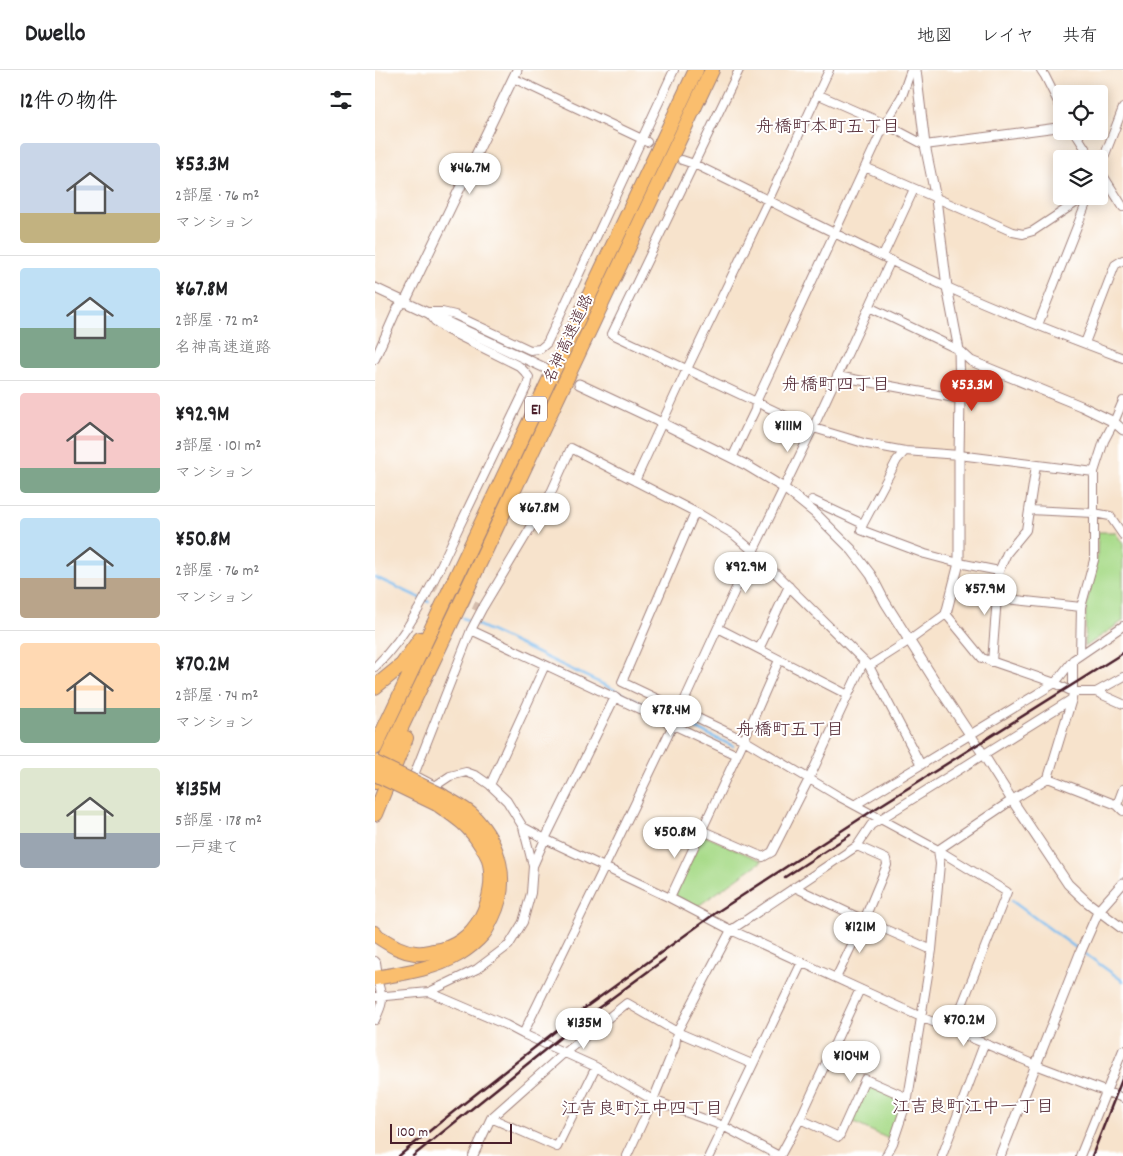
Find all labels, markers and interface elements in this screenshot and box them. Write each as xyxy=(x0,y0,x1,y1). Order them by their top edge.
text: Dwello xyxy=(25,18,86,52)
text: 地図 xyxy=(917,25,953,50)
text: レイヤ xyxy=(981,25,1034,50)
text: 共有 xyxy=(1062,25,1098,50)
map controls xyxy=(1053,85,1108,205)
button: locate xyxy=(1053,85,1108,140)
icon: filters xyxy=(327,86,355,114)
text: 12件の物件 xyxy=(20,88,118,118)
district label: 舟橋町本町五丁目 xyxy=(756,116,900,141)
button: layers xyxy=(1053,150,1108,205)
text: ¥53.3M xyxy=(175,151,229,181)
pin: ¥46.7M xyxy=(429,152,511,195)
text: ¥46.7M xyxy=(450,157,490,180)
icon: home xyxy=(60,163,120,223)
text: 2部屋 · 76 m² xyxy=(175,185,259,208)
text: マンション xyxy=(175,212,254,235)
text: ¥67.8M xyxy=(175,276,228,306)
icon: home xyxy=(60,288,120,348)
street label: 名神高速道路 xyxy=(539,291,600,387)
text: 2部屋 · 72 m² xyxy=(175,310,259,333)
text: 名神高速道路 xyxy=(175,337,271,360)
pin: ¥53.3M xyxy=(931,370,1013,412)
district label: 舟橋町四丁目 xyxy=(782,374,890,399)
text: ¥53.3M xyxy=(951,374,993,397)
road number: E1 xyxy=(525,396,547,422)
text: ¥92.9M xyxy=(175,401,229,431)
pin: ¥111M xyxy=(753,410,823,453)
icon: home xyxy=(60,413,120,473)
text: ¥111M xyxy=(774,415,802,438)
text: 3部屋 · 101 m² xyxy=(175,435,261,458)
text: マンション xyxy=(175,462,254,485)
pin: ¥67.8M xyxy=(498,492,580,535)
text: ¥67.8M xyxy=(519,497,559,520)
text: ¥50.8M xyxy=(175,526,231,556)
icon: home xyxy=(60,538,120,598)
pin: ¥92.9M xyxy=(705,552,787,594)
text: ¥92.9M xyxy=(725,556,767,579)
text: 2部屋 · 76 m² xyxy=(175,560,259,583)
pin: ¥57.9M xyxy=(944,574,1026,616)
text: ¥57.9M xyxy=(965,578,1005,601)
text: マンション xyxy=(175,587,254,610)
text: ¥70.2M xyxy=(175,651,230,681)
icon: home xyxy=(60,663,120,723)
text: 2部屋 · 74 m² xyxy=(175,685,258,708)
pin: ¥78.4M xyxy=(630,694,712,737)
text: ¥78.4M xyxy=(652,699,690,722)
text: マンション xyxy=(175,712,254,735)
district label: 舟橋町五丁目 xyxy=(736,719,844,744)
text: ¥135M xyxy=(175,776,221,806)
icon: home xyxy=(60,788,120,848)
text: 5部屋 · 178 m² xyxy=(175,810,262,833)
pin: ¥50.8M xyxy=(634,816,716,859)
text: ¥50.8M xyxy=(654,821,696,844)
text: 一戸建て xyxy=(175,837,239,860)
pin: ¥121M xyxy=(825,912,895,954)
text: ¥121M xyxy=(844,916,876,939)
pin: ¥70.2M xyxy=(923,1004,1005,1047)
pin: ¥135M xyxy=(549,1008,619,1050)
text: ¥70.2M xyxy=(943,1009,985,1032)
text: ¥135M xyxy=(566,1012,602,1035)
pin: ¥104M xyxy=(816,1040,886,1083)
text: ¥104M xyxy=(833,1045,869,1068)
district label: 江吉良町江中一丁目 xyxy=(892,1096,1054,1121)
district label: 江吉良町江中四丁目 xyxy=(561,1098,723,1123)
scale bar xyxy=(390,1121,513,1144)
text: 100 m xyxy=(397,1123,428,1143)

